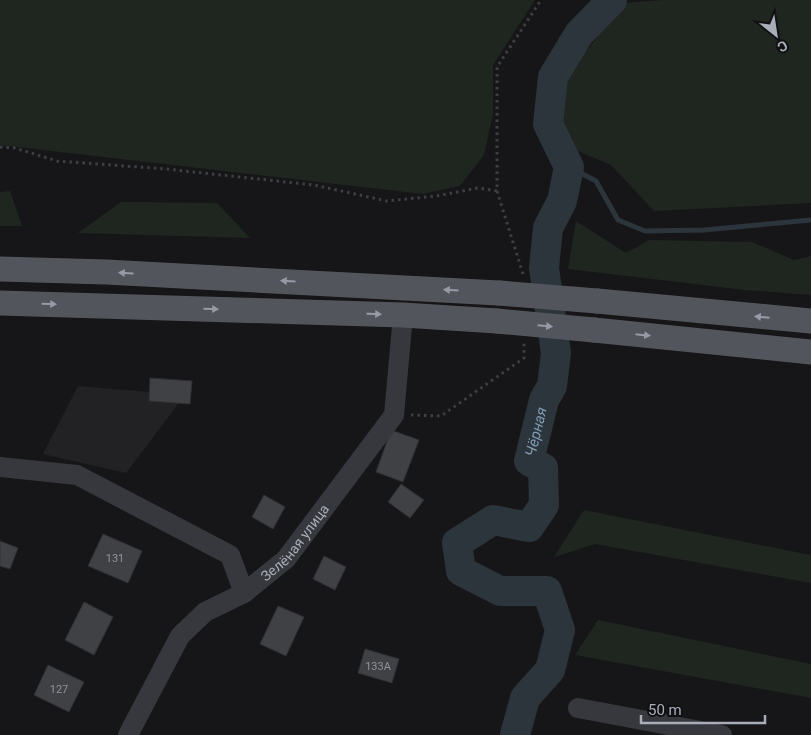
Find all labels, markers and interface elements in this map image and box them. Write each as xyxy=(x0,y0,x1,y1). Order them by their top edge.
north arrow xyxy=(751,10,801,60)
text: С xyxy=(775,37,790,55)
one-way arrow xyxy=(118,268,134,276)
one-way arrow xyxy=(280,277,296,285)
one-way arrow xyxy=(442,285,458,293)
one-way arrow xyxy=(41,300,57,308)
one-way arrow xyxy=(203,305,219,313)
one-way arrow xyxy=(366,310,382,318)
one-way arrow xyxy=(754,313,770,321)
one-way arrow xyxy=(538,322,554,330)
one-way arrow xyxy=(635,331,651,339)
water label: Чёрная xyxy=(521,405,551,458)
street label: Зелёная улица xyxy=(257,501,332,584)
house number: 131 xyxy=(106,552,124,565)
house number: 133А xyxy=(365,660,392,673)
house number: 127 xyxy=(50,683,68,696)
scale bar xyxy=(641,692,765,724)
text: 50 m xyxy=(648,701,682,719)

